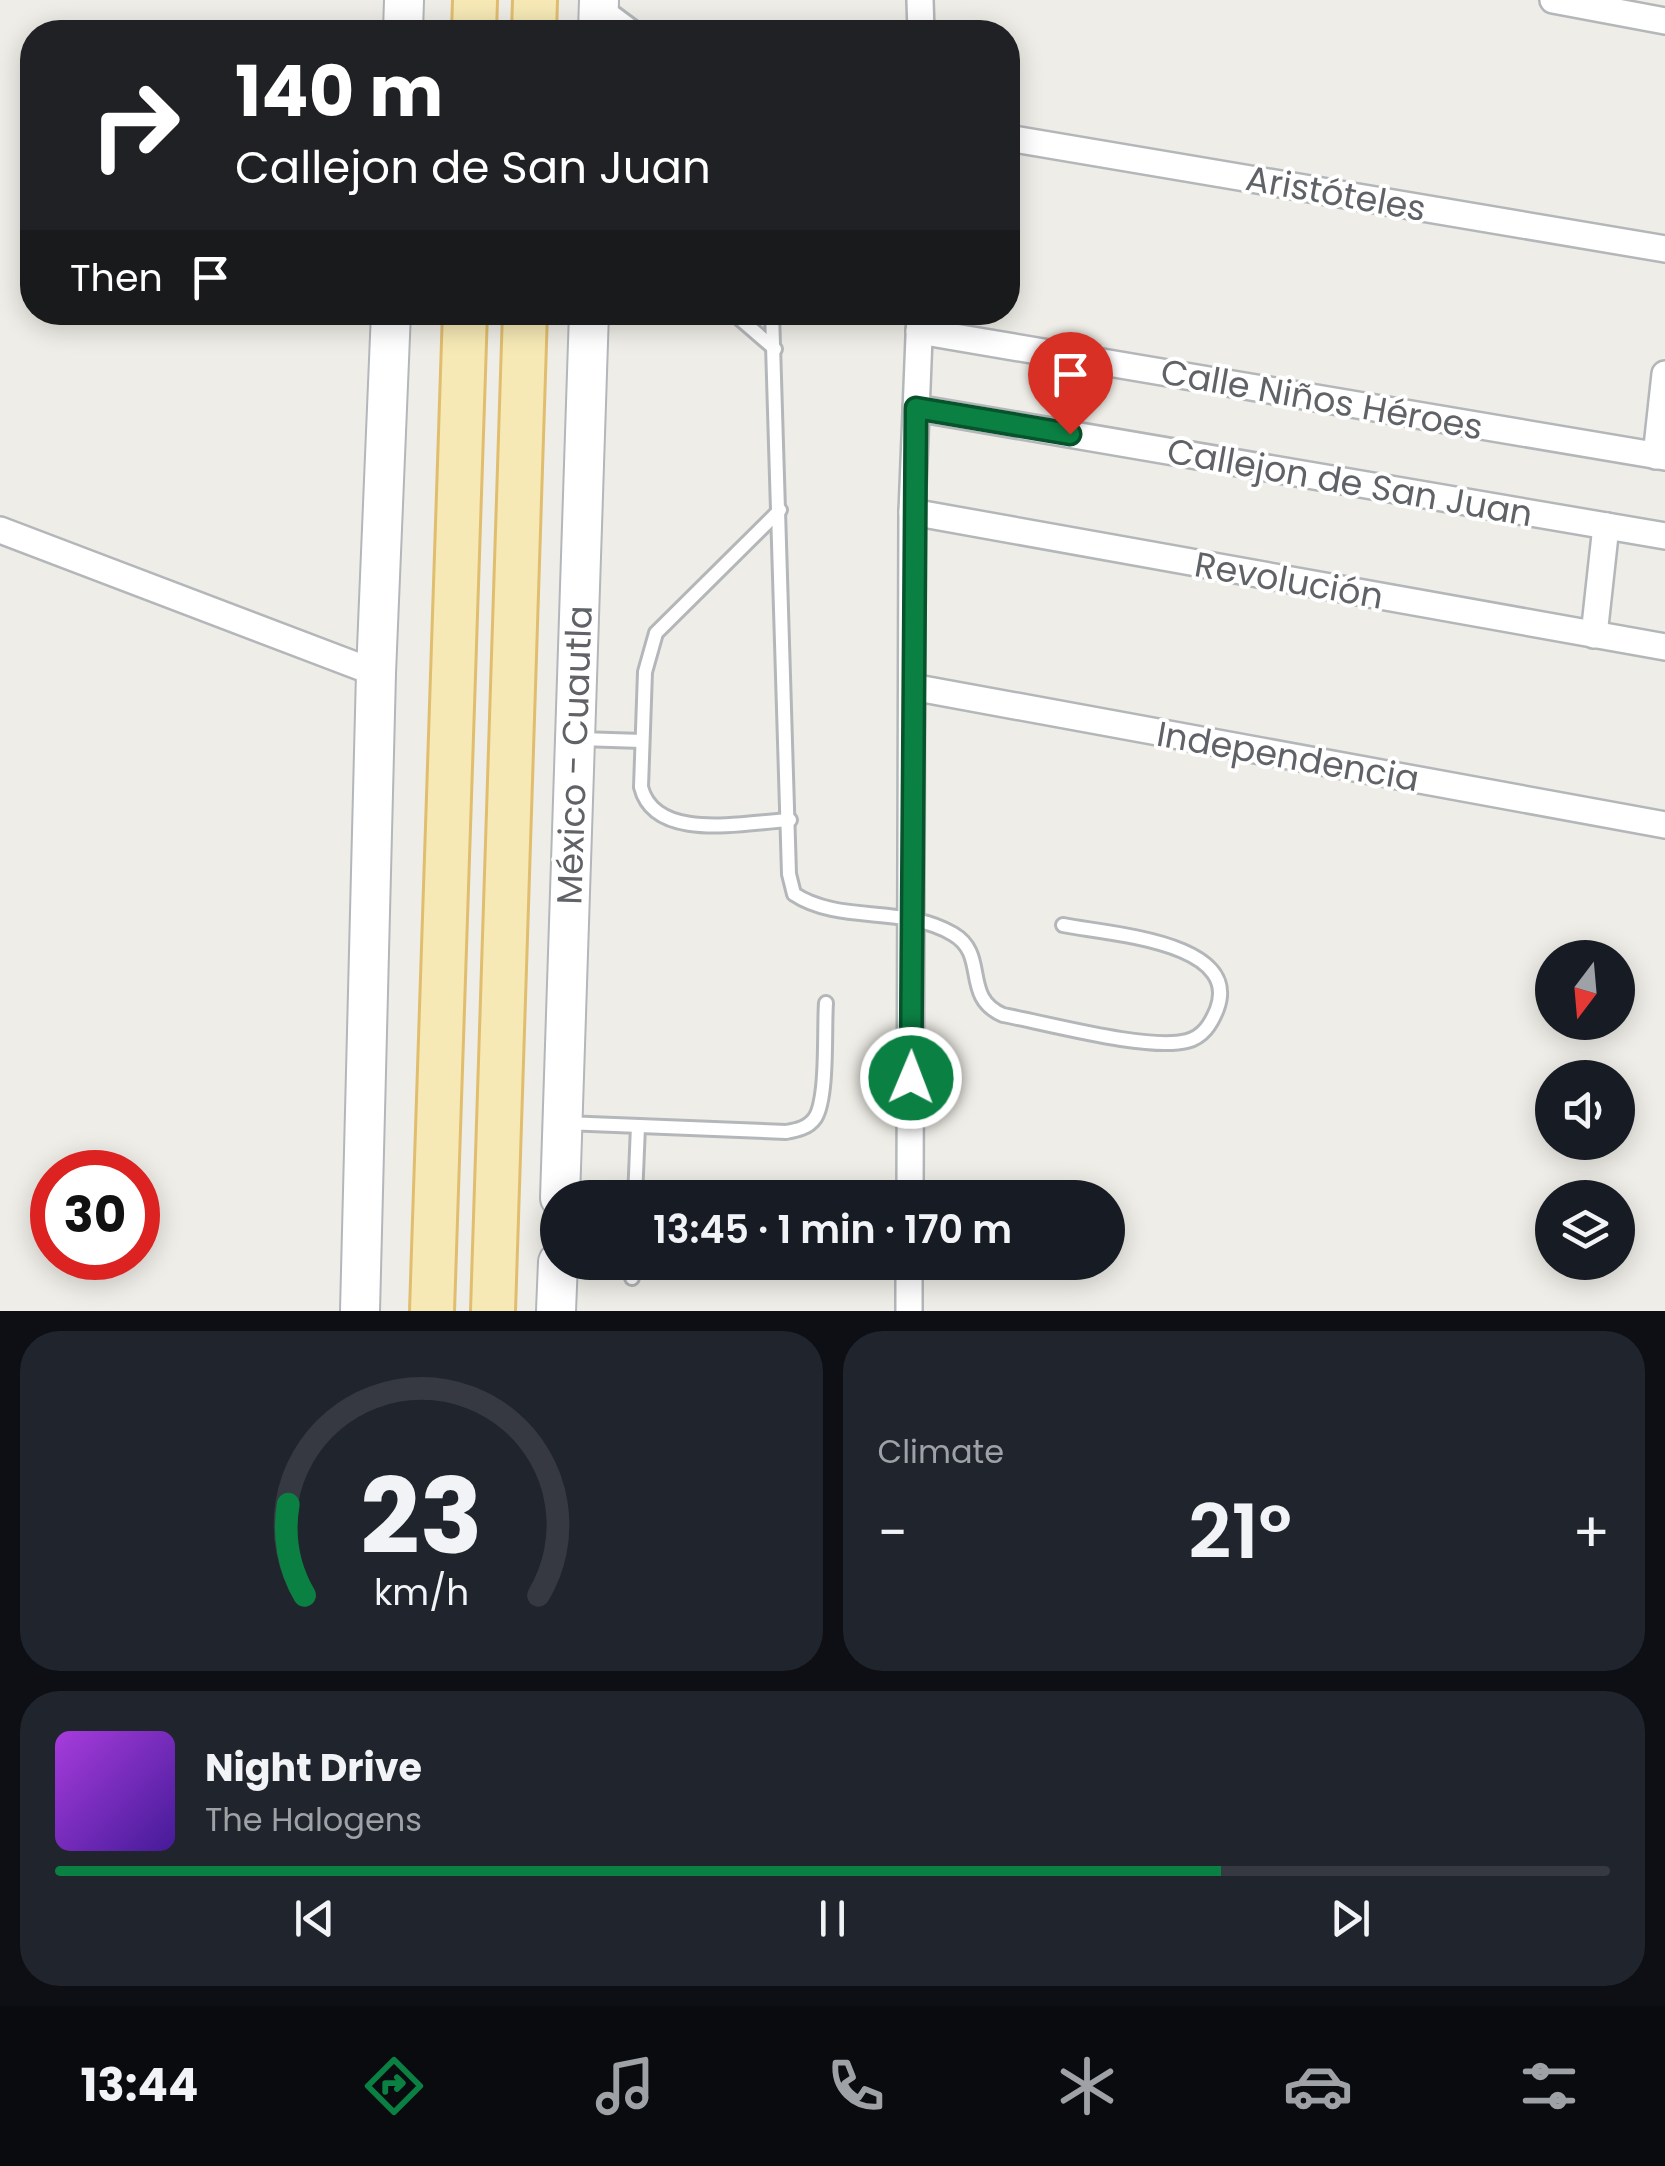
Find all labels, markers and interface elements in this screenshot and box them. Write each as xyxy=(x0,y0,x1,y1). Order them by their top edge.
text: 140 m xyxy=(235,42,443,141)
icon: right xyxy=(70,60,200,190)
text: Callejon de San Juan xyxy=(235,136,711,199)
street label: Aristóteles xyxy=(1242,153,1430,233)
icon: arrive xyxy=(183,250,238,305)
text: Then xyxy=(70,251,163,304)
pin xyxy=(1028,332,1113,435)
icon: arrive xyxy=(1043,347,1098,402)
street label: Calle Niños Héroes xyxy=(1157,347,1487,451)
street label: Callejon de San Juan xyxy=(1164,426,1536,538)
street label: Revolución xyxy=(1191,539,1387,621)
street label: México - Cuautla xyxy=(544,605,604,905)
street label: Independencia xyxy=(1153,709,1423,803)
north arrow xyxy=(1535,940,1635,1040)
map controls xyxy=(1535,940,1635,1280)
position arrow xyxy=(859,1026,963,1130)
button: sound xyxy=(1535,1060,1635,1160)
speed limit sign: 30 xyxy=(30,1150,160,1280)
button: layers xyxy=(1535,1180,1635,1280)
text: 13:45 · 1 min · 170 m xyxy=(653,1203,1012,1256)
text: Climate xyxy=(878,1429,1004,1474)
text: 23 xyxy=(360,1444,482,1589)
text: 21° xyxy=(1188,1479,1292,1584)
text: − xyxy=(878,1494,908,1571)
text: + xyxy=(1572,1494,1610,1571)
text: km/h xyxy=(374,1567,469,1618)
text: Night Drive xyxy=(205,1741,422,1794)
text: The Halogens xyxy=(205,1797,422,1842)
icon: previous xyxy=(287,1891,342,1946)
icon: pause xyxy=(805,1891,860,1946)
icon: next xyxy=(1323,1891,1378,1946)
icon: directions xyxy=(359,2051,429,2121)
icon: music xyxy=(590,2051,660,2121)
icon: phone xyxy=(821,2051,891,2121)
icon: climate xyxy=(1052,2051,1122,2121)
icon: car xyxy=(1283,2051,1353,2121)
icon: filters xyxy=(1514,2051,1584,2121)
text: 13:44 xyxy=(81,2054,198,2117)

